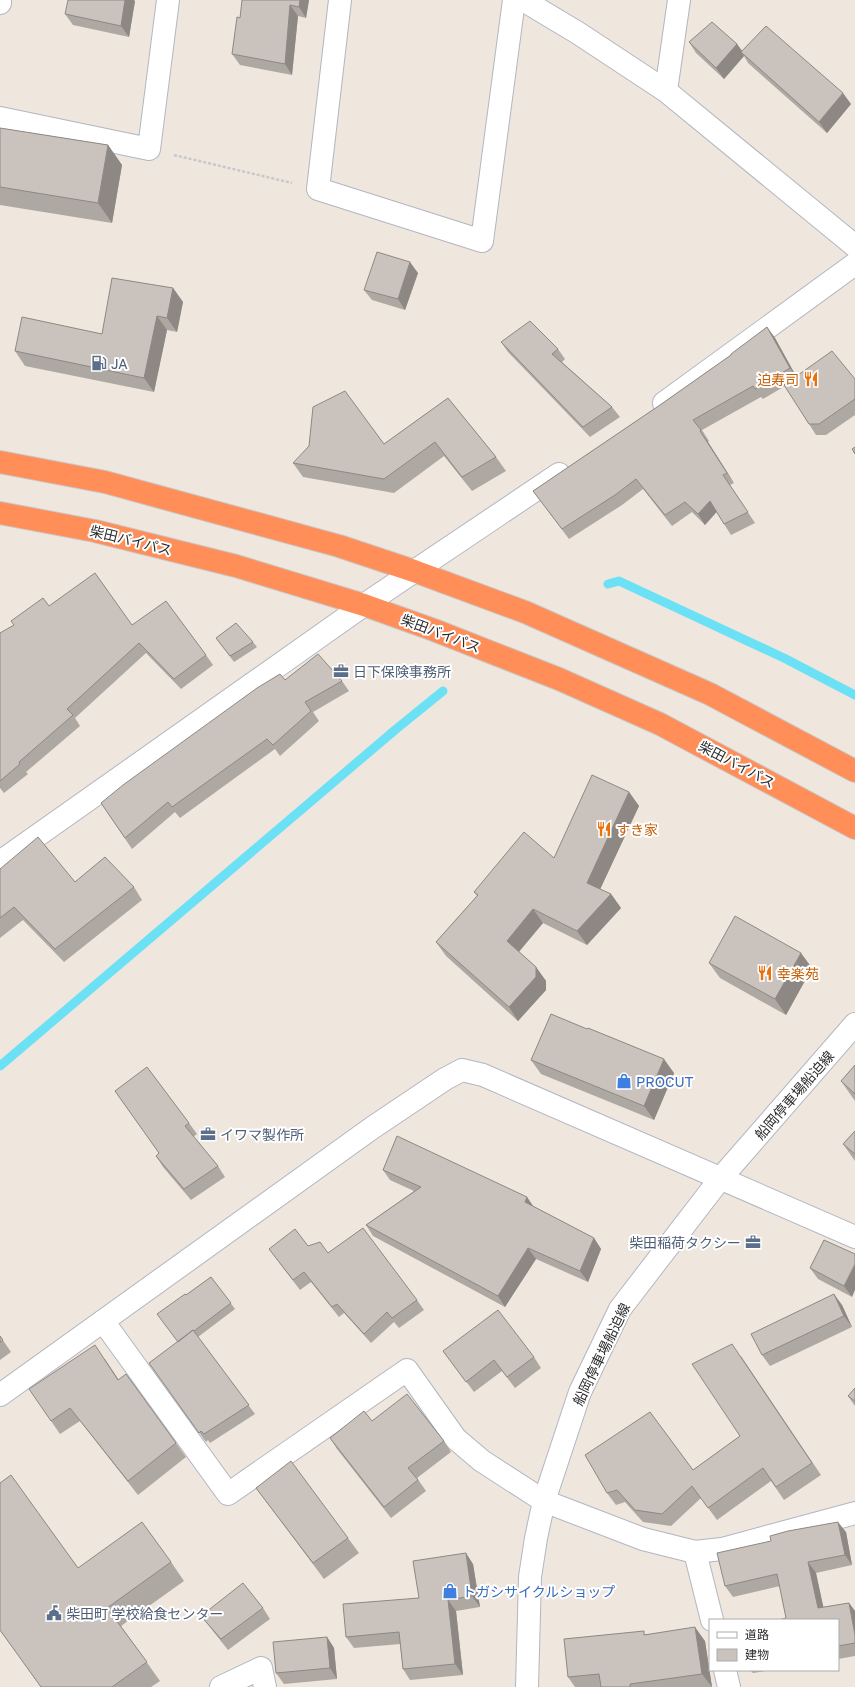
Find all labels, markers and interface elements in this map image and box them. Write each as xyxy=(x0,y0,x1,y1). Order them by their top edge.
fuel station icon: JA xyxy=(90,354,108,372)
place label: JA xyxy=(111,355,128,372)
restaurant icon: 迫寿司 xyxy=(802,370,820,388)
place label: 迫寿司 xyxy=(757,371,799,388)
street label: 柴田バイパス xyxy=(88,522,174,558)
street label: 柴田バイパス xyxy=(399,610,483,656)
office icon: 日下保険事務所 xyxy=(332,662,350,680)
place label: 日下保険事務所 xyxy=(353,663,451,680)
street label: 柴田バイパス xyxy=(696,737,778,791)
restaurant icon: すき家 xyxy=(595,820,613,838)
place label: すき家 xyxy=(616,821,658,838)
restaurant icon: 幸楽苑 xyxy=(756,964,774,982)
place label: 幸楽苑 xyxy=(777,965,819,982)
street label: 船岡停車場船迫線 xyxy=(751,1047,837,1143)
shop icon: PROCUT xyxy=(615,1072,633,1090)
place label: PROCUT xyxy=(636,1073,694,1090)
office icon: イワマ製作所 xyxy=(199,1125,217,1143)
place label: イワマ製作所 xyxy=(220,1126,304,1143)
office icon: 柴田稲荷タクシー xyxy=(744,1233,762,1251)
place label: 柴田稲荷タクシー xyxy=(629,1234,741,1251)
street label: 船岡停車場船迫線 xyxy=(569,1300,633,1408)
shop icon: トガシサイクルショップ xyxy=(441,1582,459,1600)
place label: トガシサイクルショップ xyxy=(462,1583,615,1600)
public building icon: 柴田町 学校給食センター xyxy=(45,1604,63,1622)
place label: 柴田町 学校給食センター xyxy=(66,1605,224,1622)
legend xyxy=(709,1619,839,1671)
text: 道路 xyxy=(745,1627,769,1642)
text: 建物 xyxy=(745,1647,769,1662)

